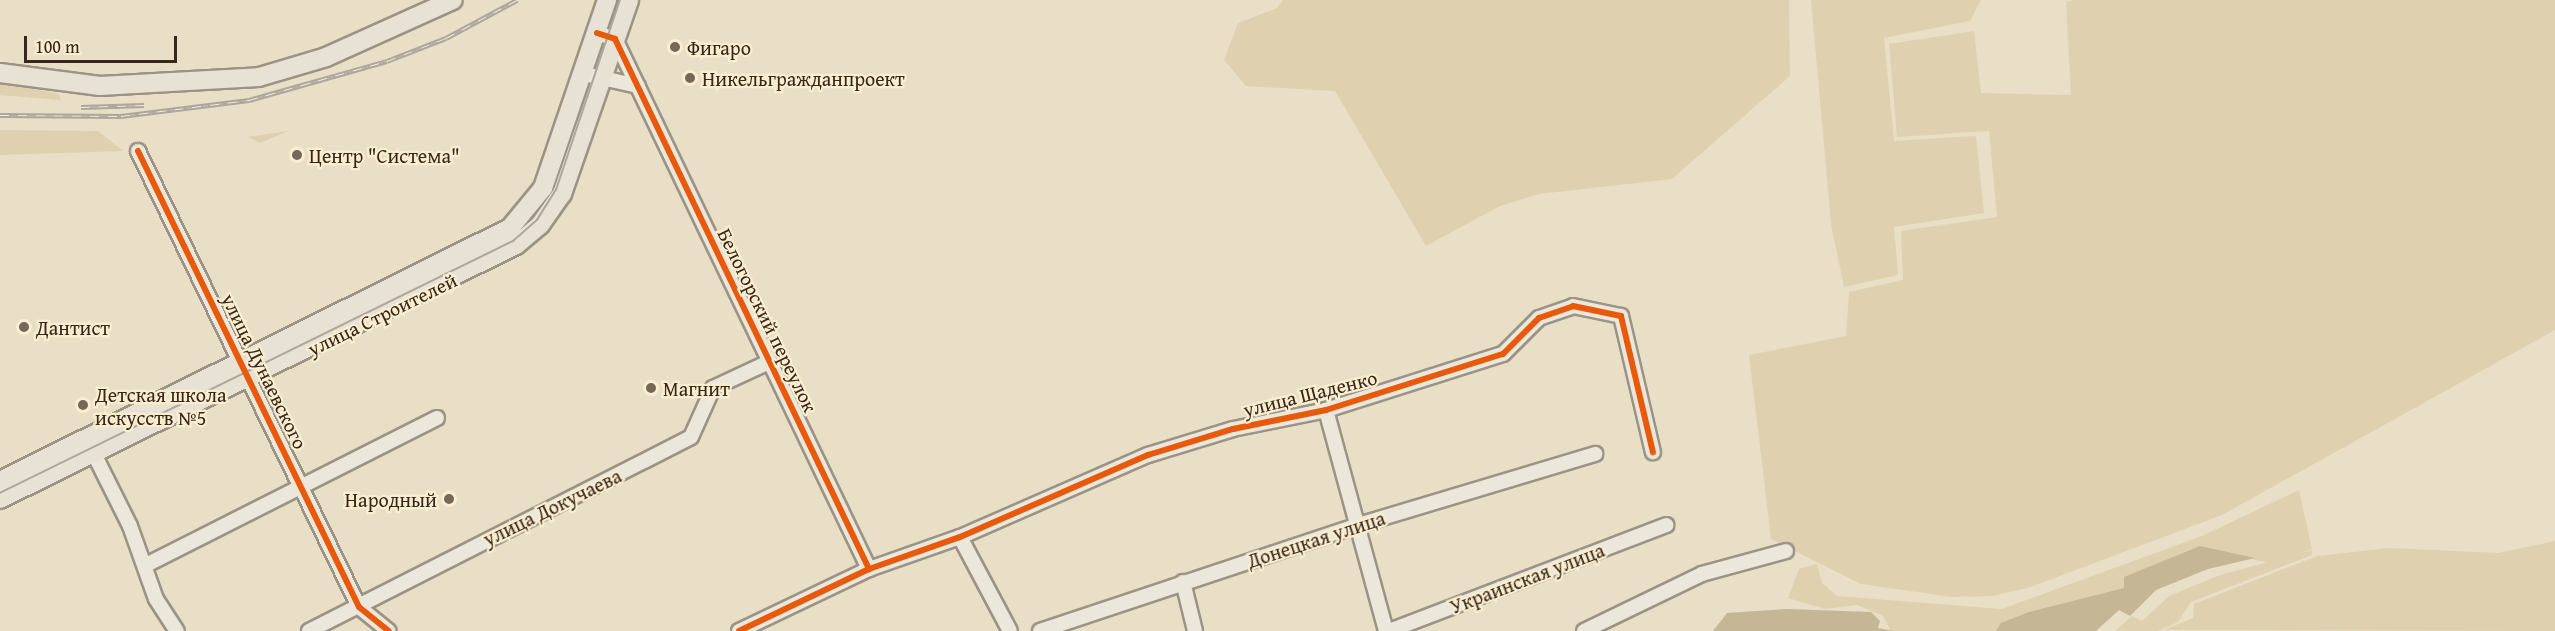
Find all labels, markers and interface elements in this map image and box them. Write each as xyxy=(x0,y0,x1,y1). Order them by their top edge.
scale bar xyxy=(27,24,180,62)
text: 100 m xyxy=(35,33,80,60)
place label: Фигаро xyxy=(687,35,751,59)
marker: Фигаро xyxy=(668,40,682,54)
place label: Никельгражданпроект xyxy=(702,66,905,90)
marker: Никельгражданпроект xyxy=(683,71,697,85)
place label: Центр "Система" xyxy=(309,143,460,167)
marker: Центр "Система" xyxy=(290,148,304,162)
street label: Белогорский переулок xyxy=(713,224,823,416)
street label: улица Строителей xyxy=(303,267,461,361)
street label: улица Дунаевского xyxy=(217,289,313,453)
place label: Дантист xyxy=(36,315,110,339)
marker: Дантист xyxy=(17,320,31,334)
street label: улица Щаденко xyxy=(1240,365,1380,421)
place label: Магнит xyxy=(663,376,730,400)
marker: Магнит xyxy=(644,381,658,395)
place label: Детская школа искусств №5 xyxy=(95,382,227,429)
marker: Детская школа искусств №5 xyxy=(76,398,90,412)
street label: улица Докучаева xyxy=(479,463,625,551)
place label: Народный xyxy=(345,487,437,511)
marker: Народный xyxy=(442,492,456,506)
street label: Донецкая улица xyxy=(1244,505,1388,573)
street label: Украинская улица xyxy=(1446,537,1608,619)

